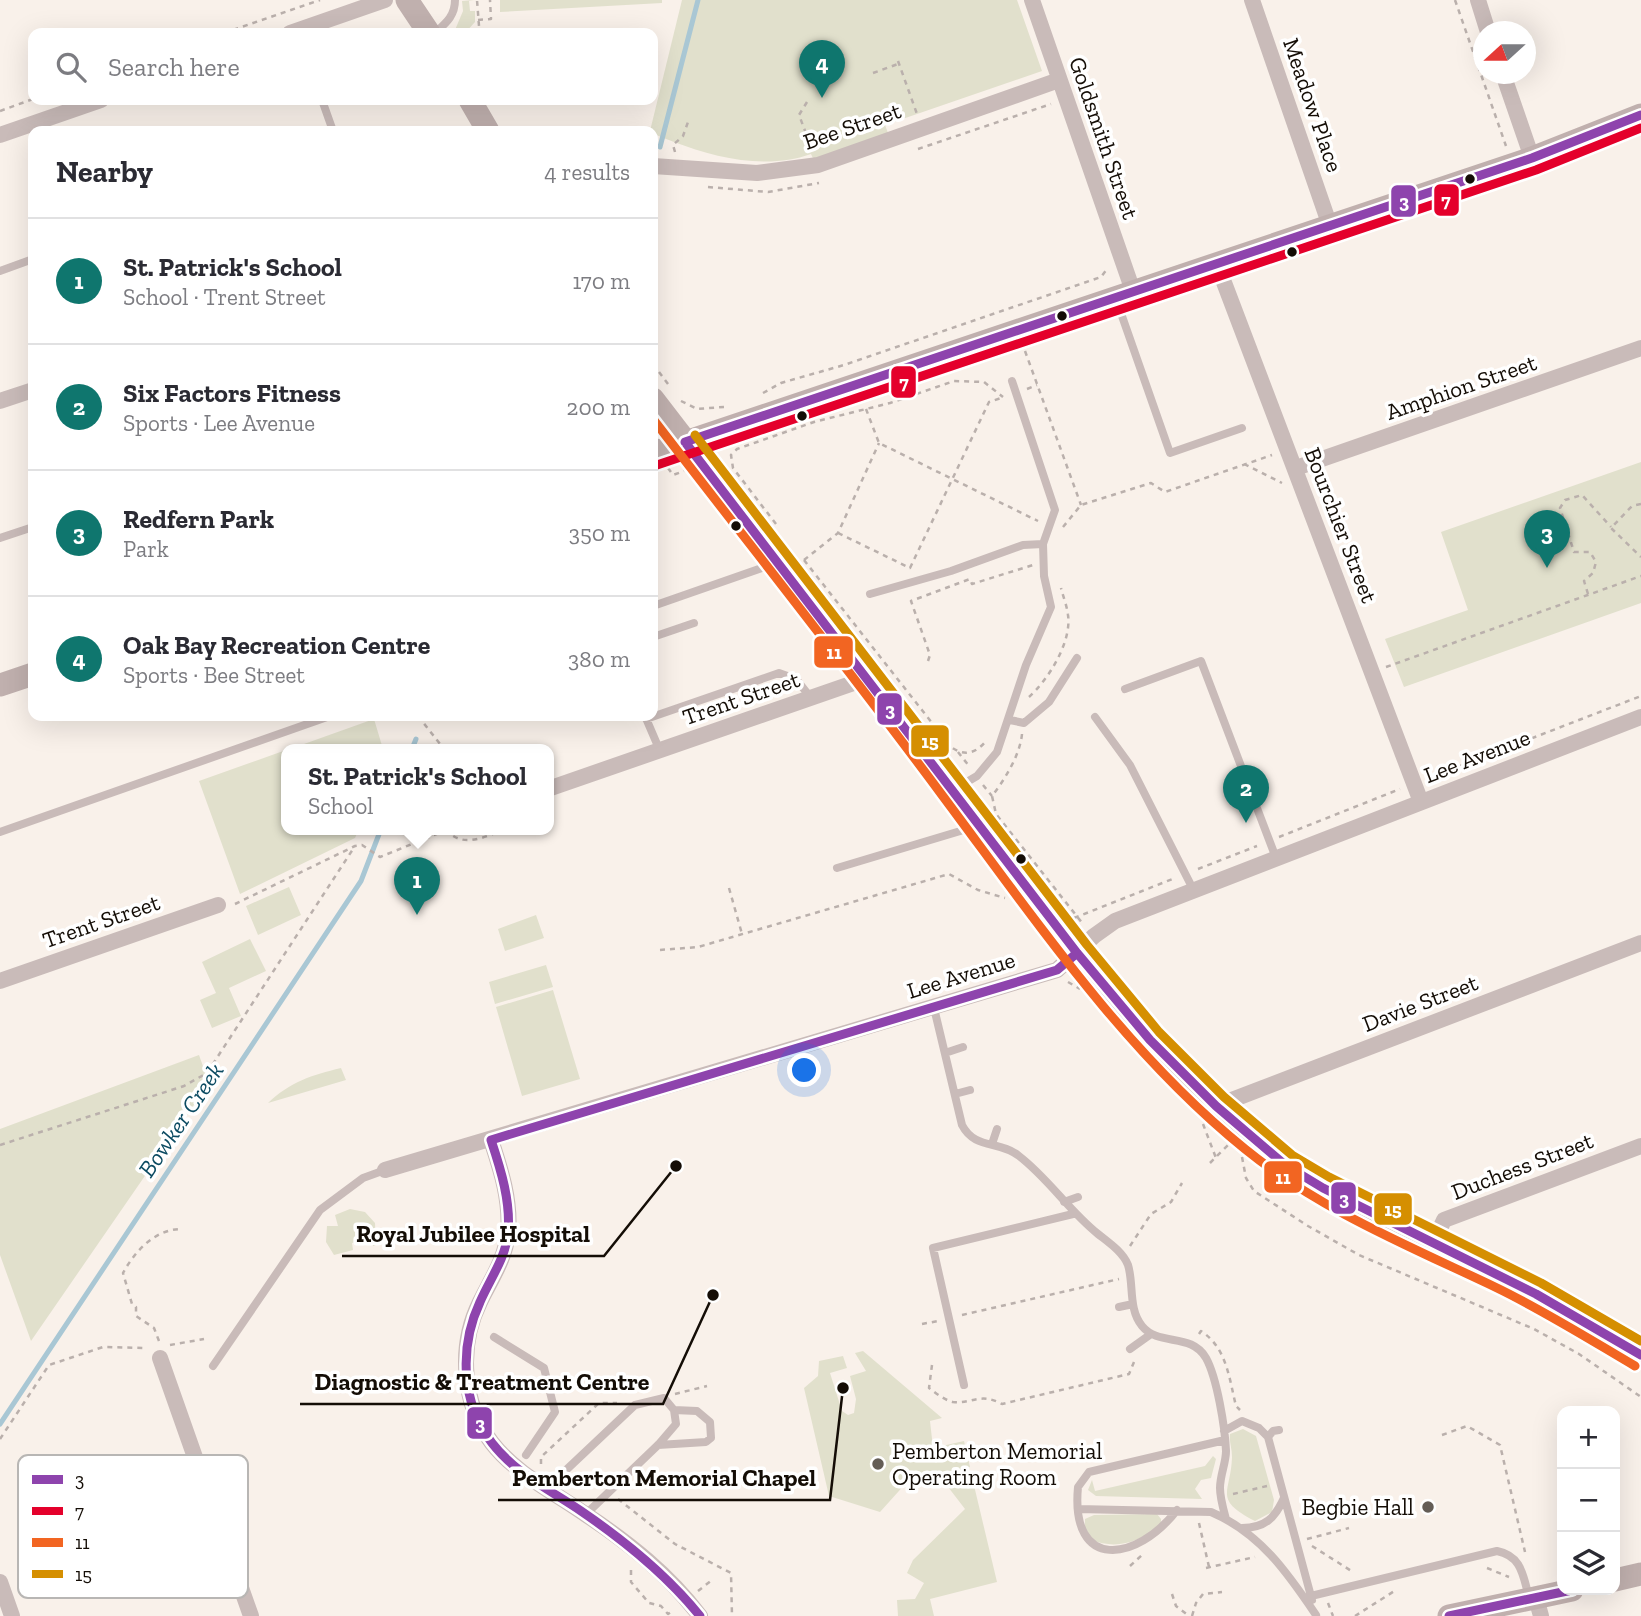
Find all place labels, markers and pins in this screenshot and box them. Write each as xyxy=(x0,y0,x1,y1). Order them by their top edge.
pin: 4 xyxy=(799,40,845,98)
unlabelled marker xyxy=(1463,172,1477,186)
unlabelled marker xyxy=(1285,245,1299,259)
unlabelled marker xyxy=(1055,309,1069,323)
unlabelled marker xyxy=(795,409,809,423)
pin: 3 xyxy=(1524,510,1570,568)
unlabelled marker xyxy=(729,519,743,533)
pin: 2 xyxy=(1223,765,1269,823)
unlabelled marker xyxy=(1014,852,1028,866)
pin: 1 xyxy=(394,857,440,915)
callout: Royal Jubilee Hospital xyxy=(342,1211,604,1256)
callout: Diagnostic & Treatment Centre xyxy=(300,1359,663,1404)
place label: Pemberton Memorial Operating Room xyxy=(892,1437,1102,1491)
callout: Pemberton Memorial Chapel xyxy=(498,1455,830,1500)
marker: Pemberton Memorial Operating Room xyxy=(870,1456,886,1472)
place label: Begbie Hall xyxy=(1301,1493,1414,1521)
marker: Begbie Hall xyxy=(1420,1499,1436,1515)

